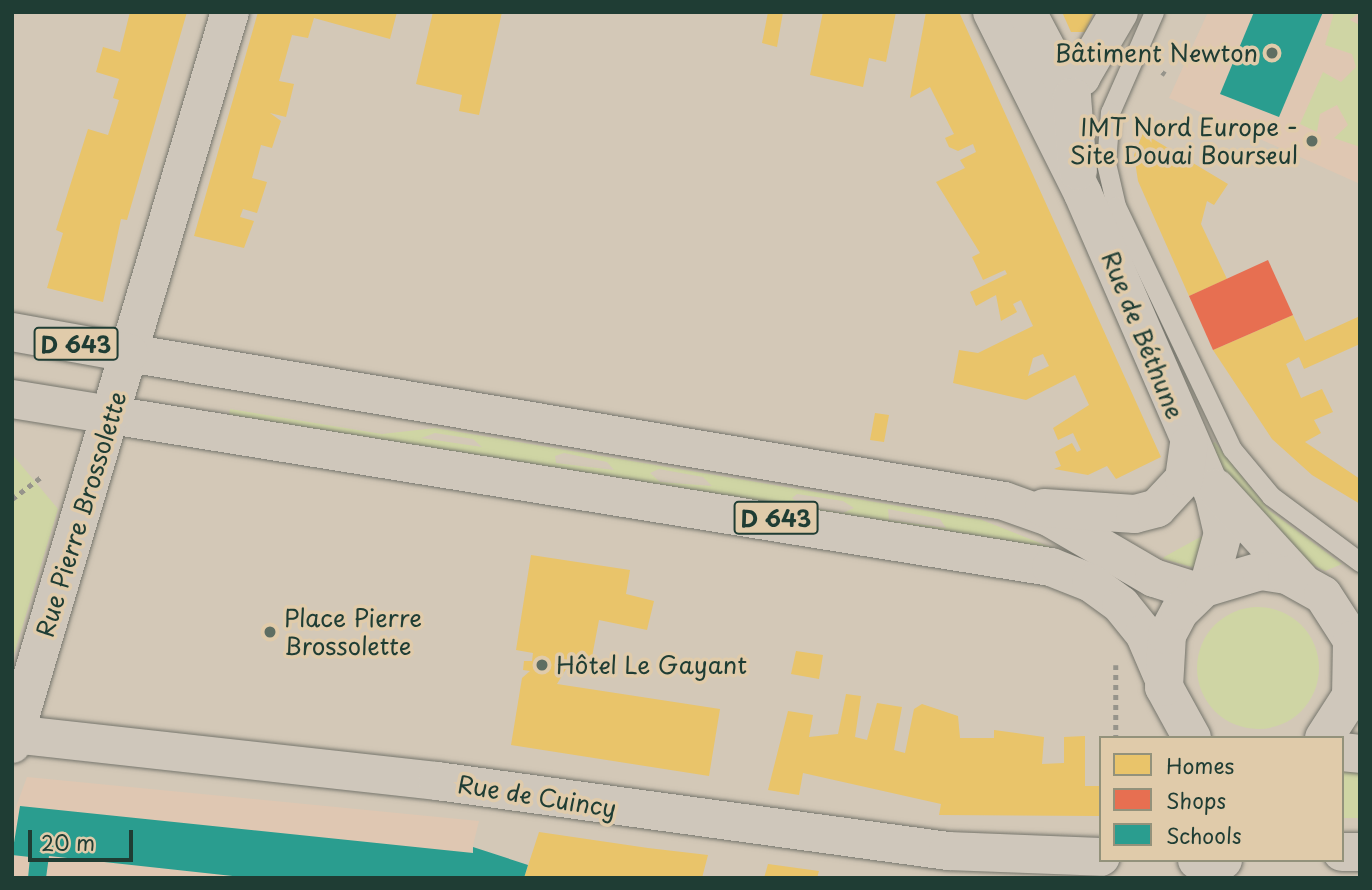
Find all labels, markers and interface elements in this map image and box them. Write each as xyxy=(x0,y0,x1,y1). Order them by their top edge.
place label: Bâtiment Newton xyxy=(1053,39,1258,67)
marker: Bâtiment Newton xyxy=(1264,45,1280,61)
place label: IMT Nord Europe - Site Douai Bourseul xyxy=(1070,113,1298,169)
marker: IMT Nord Europe - Site Douai Bourseul xyxy=(1304,133,1320,149)
street label: Rue de Béthune xyxy=(1096,245,1190,425)
road number: D 643 xyxy=(32,324,120,364)
street label: Rue Pierre Brossolette xyxy=(30,387,132,641)
road number: D 643 xyxy=(732,498,820,538)
place label: Place Pierre Brossolette xyxy=(284,604,422,660)
marker: Place Pierre Brossolette xyxy=(262,624,278,640)
place label: Hôtel Le Gayant xyxy=(556,651,749,679)
marker: Hôtel Le Gayant xyxy=(534,657,550,673)
legend xyxy=(1099,736,1344,862)
text: Homes xyxy=(1166,749,1234,781)
street label: Rue de Cuincy xyxy=(453,769,621,823)
text: Shops xyxy=(1166,784,1226,816)
scale bar xyxy=(32,816,136,860)
text: Schools xyxy=(1166,819,1242,851)
text: 20 m xyxy=(41,826,95,858)

